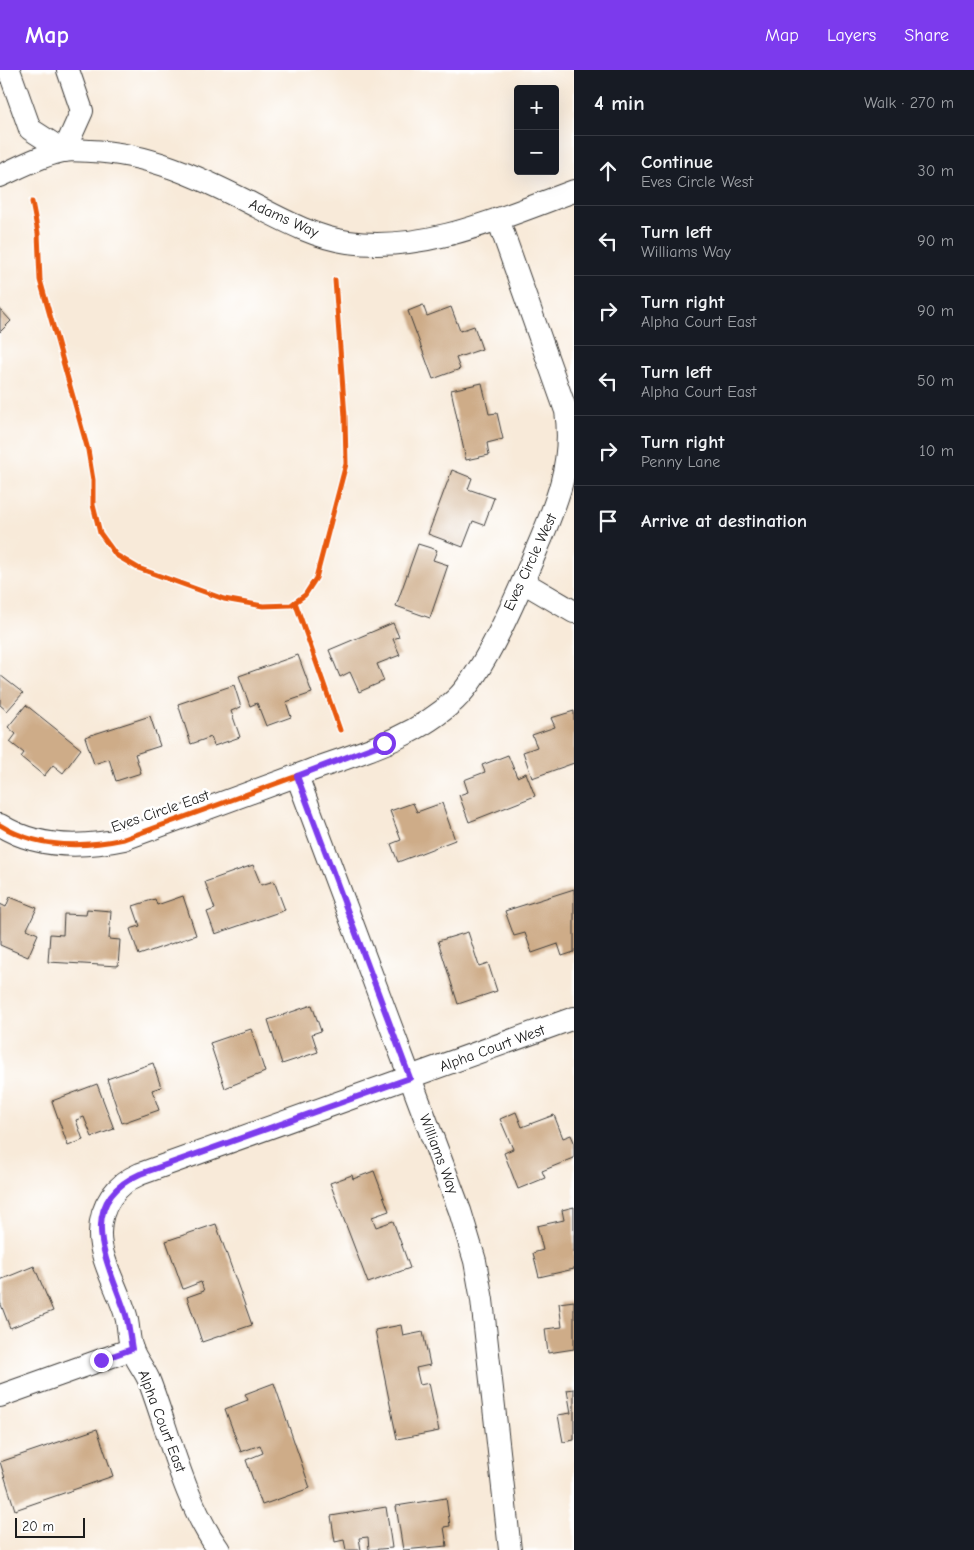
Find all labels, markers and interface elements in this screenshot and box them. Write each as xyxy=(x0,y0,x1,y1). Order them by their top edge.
text: Map xyxy=(25,21,69,49)
text: Map xyxy=(765,25,799,46)
text: Layers xyxy=(827,25,876,46)
text: Share xyxy=(904,25,949,46)
map controls xyxy=(514,85,559,175)
button: + xyxy=(514,85,559,130)
text: 4 min xyxy=(594,91,645,115)
text: Walk · 270 m xyxy=(864,94,954,112)
button: − xyxy=(514,130,559,175)
text: Continue xyxy=(641,151,713,173)
icon: ahead xyxy=(594,157,622,185)
text: 30 m xyxy=(918,162,954,180)
text: Eves Circle West xyxy=(641,173,753,191)
street label: Adams Way xyxy=(246,195,322,241)
text: Turn left xyxy=(641,221,712,243)
icon: left xyxy=(594,227,622,255)
text: 90 m xyxy=(917,232,954,250)
text: Williams Way xyxy=(641,243,731,261)
text: Turn right xyxy=(641,291,725,313)
icon: right xyxy=(594,297,622,325)
text: 90 m xyxy=(917,302,954,320)
text: Alpha Court East xyxy=(641,313,756,331)
text: Turn left xyxy=(641,361,712,383)
icon: left xyxy=(594,367,622,395)
text: 50 m xyxy=(917,372,954,390)
text: Alpha Court East xyxy=(641,383,756,401)
text: Turn right xyxy=(641,431,725,453)
icon: right xyxy=(594,437,622,465)
text: 10 m xyxy=(919,442,954,460)
text: Penny Lane xyxy=(641,453,720,471)
icon: arrive xyxy=(594,507,622,535)
street label: Eves Circle West xyxy=(500,510,561,613)
text: Arrive at destination xyxy=(641,510,807,532)
route start xyxy=(373,732,396,755)
street label: Eves Circle East xyxy=(109,786,212,836)
street label: Alpha Court West xyxy=(437,1020,548,1075)
street label: Williams Way xyxy=(416,1111,463,1197)
route end xyxy=(90,1349,113,1372)
street label: Alpha Court East xyxy=(134,1367,190,1475)
scale bar xyxy=(15,1515,85,1538)
text: 20 m xyxy=(22,1518,54,1535)

